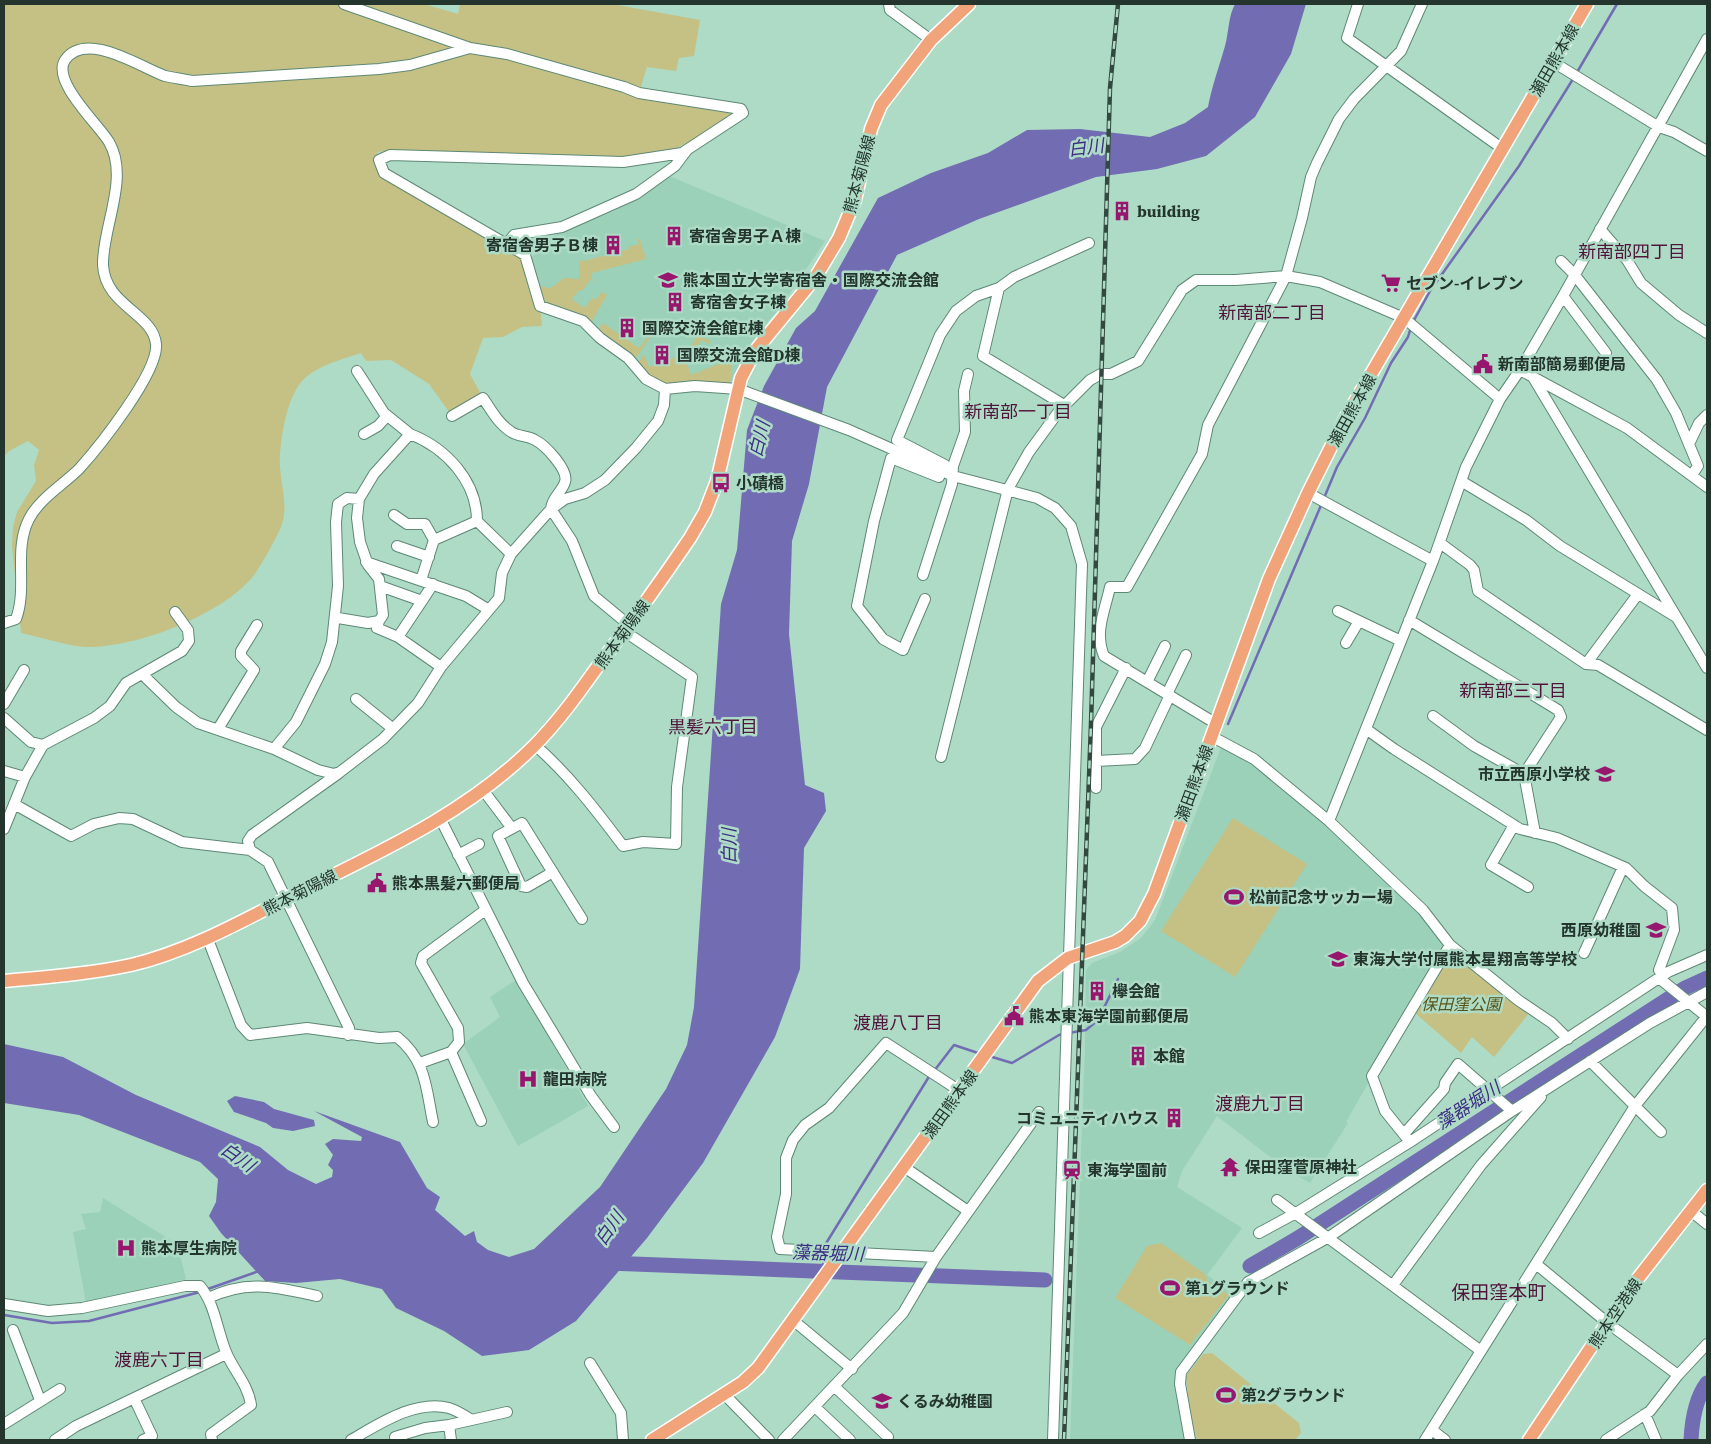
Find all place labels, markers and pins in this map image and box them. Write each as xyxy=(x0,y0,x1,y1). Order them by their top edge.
building icon: building xyxy=(1111,200,1133,222)
place label: building xyxy=(1137,200,1200,222)
building icon: 寄宿舎男子Ａ棟 xyxy=(663,225,685,247)
place label: 寄宿舎男子Ａ棟 xyxy=(689,225,801,247)
place label: 寄宿舎男子Ｂ棟 xyxy=(486,234,598,256)
building icon: 寄宿舎男子Ｂ棟 xyxy=(602,234,624,256)
school or university icon: 熊本国立大学寄宿舎・国際交流会館 xyxy=(657,269,679,291)
place label: 熊本国立大学寄宿舎・国際交流会館 xyxy=(683,269,939,291)
supermarket icon: セブン-イレブン xyxy=(1380,272,1402,294)
place label: セブン-イレブン xyxy=(1406,272,1523,294)
building icon: 寄宿舎女子棟 xyxy=(664,291,686,313)
place label: 寄宿舎女子棟 xyxy=(690,291,786,313)
building icon: 国際交流会館E棟 xyxy=(616,317,638,339)
place label: 国際交流会館E棟 xyxy=(642,317,764,339)
building icon: 国際交流会館D棟 xyxy=(651,344,673,366)
place label: 国際交流会館D棟 xyxy=(677,344,800,366)
public building icon: 新南部簡易郵便局 xyxy=(1472,353,1494,375)
place label: 新南部簡易郵便局 xyxy=(1498,353,1626,375)
bus stop icon: 小磧橋 xyxy=(710,472,732,494)
place label: 小磧橋 xyxy=(736,472,784,494)
place label: 市立西原小学校 xyxy=(1478,763,1590,785)
school or university icon: 市立西原小学校 xyxy=(1594,763,1616,785)
public building icon: 熊本黒髪六郵便局 xyxy=(366,872,388,894)
place label: 熊本黒髪六郵便局 xyxy=(392,872,520,894)
sports icon: 松前記念サッカー場 xyxy=(1223,886,1245,908)
place label: 松前記念サッカー場 xyxy=(1249,886,1393,908)
place label: 西原幼稚園 xyxy=(1561,919,1641,941)
school or university icon: 西原幼稚園 xyxy=(1645,919,1667,941)
school or university icon: 東海大学付属熊本星翔高等学校 xyxy=(1327,948,1349,970)
place label: 東海大学付属熊本星翔高等学校 xyxy=(1353,948,1577,970)
building icon: 欅会館 xyxy=(1086,980,1108,1002)
place label: 欅会館 xyxy=(1112,980,1160,1002)
public building icon: 熊本東海学園前郵便局 xyxy=(1003,1005,1025,1027)
place label: 熊本東海学園前郵便局 xyxy=(1029,1005,1189,1027)
building icon: 本館 xyxy=(1127,1045,1149,1067)
place label: 本館 xyxy=(1153,1045,1185,1067)
hospital icon: 龍田病院 xyxy=(517,1068,539,1090)
place label: 龍田病院 xyxy=(543,1068,607,1090)
place label: コミュニティハウス xyxy=(1016,1107,1159,1129)
building icon: コミュニティハウス xyxy=(1163,1107,1185,1129)
temple icon: 保田窪菅原神社 xyxy=(1219,1156,1241,1178)
place label: 保田窪菅原神社 xyxy=(1245,1156,1357,1178)
station icon: 東海学園前 xyxy=(1061,1159,1083,1181)
place label: 東海学園前 xyxy=(1087,1159,1167,1181)
hospital icon: 熊本厚生病院 xyxy=(115,1237,137,1259)
place label: 熊本厚生病院 xyxy=(141,1237,237,1259)
sports icon: 第1グラウンド xyxy=(1159,1277,1181,1299)
place label: 第1グラウンド xyxy=(1185,1277,1290,1299)
sports icon: 第2グラウンド xyxy=(1215,1384,1237,1406)
place label: 第2グラウンド xyxy=(1241,1384,1346,1406)
school or university icon: くるみ幼稚園 xyxy=(871,1390,893,1412)
place label: くるみ幼稚園 xyxy=(897,1390,993,1412)

